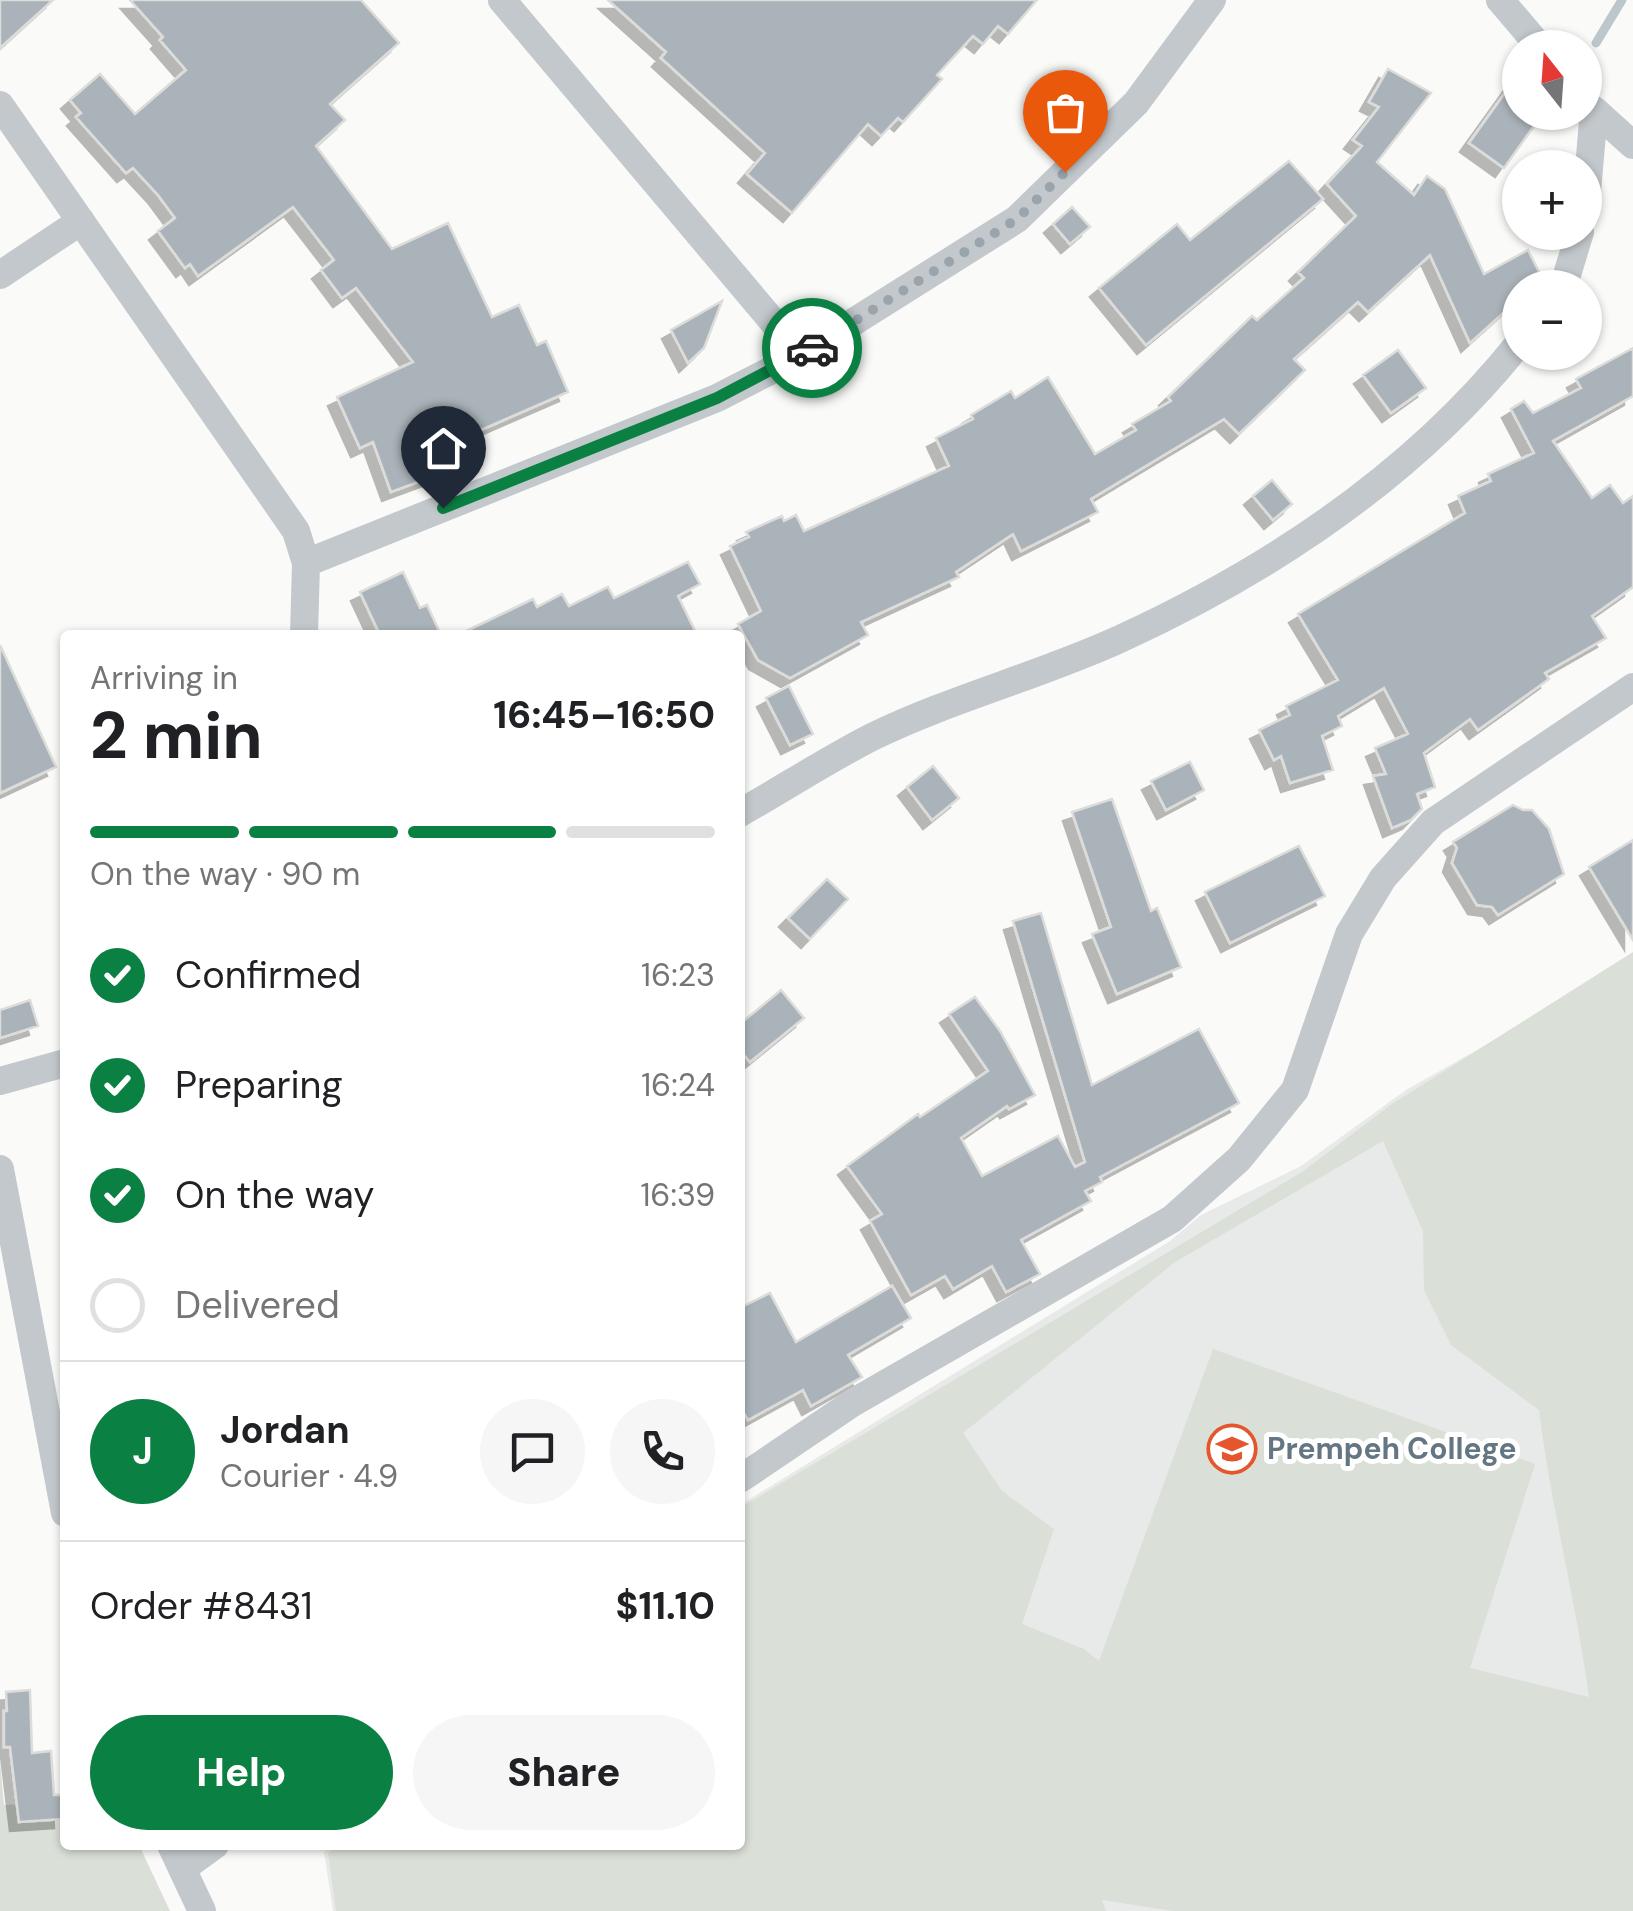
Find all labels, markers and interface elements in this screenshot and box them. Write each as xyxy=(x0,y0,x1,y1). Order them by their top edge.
north arrow xyxy=(1502,30,1602,130)
map controls xyxy=(1502,30,1602,370)
pin xyxy=(1023,70,1108,173)
icon: bag xyxy=(1038,85,1093,140)
button: + xyxy=(1502,150,1602,250)
button: − xyxy=(1502,270,1602,370)
courier xyxy=(762,298,862,398)
icon: car xyxy=(785,321,840,376)
pin xyxy=(401,406,486,509)
icon: home xyxy=(416,421,471,476)
text: Arriving in xyxy=(90,657,238,699)
text: 16:45–16:50 xyxy=(493,690,715,740)
text: 2 min xyxy=(90,694,263,778)
text: On the way · 90 m xyxy=(90,853,360,895)
icon: check xyxy=(90,948,145,1003)
text: Confirmed xyxy=(175,950,361,1000)
text: 16:23 xyxy=(641,954,715,996)
icon: check xyxy=(90,1058,145,1113)
text: Preparing xyxy=(175,1060,343,1110)
text: 16:24 xyxy=(641,1064,715,1106)
icon: check xyxy=(90,1168,145,1223)
text: On the way xyxy=(175,1170,374,1220)
text: 16:39 xyxy=(640,1174,715,1216)
text: Delivered xyxy=(175,1280,340,1330)
button: chat xyxy=(480,1399,585,1504)
button: phone xyxy=(610,1399,715,1504)
text: Jordan xyxy=(220,1405,350,1455)
school or university icon: Prempeh College xyxy=(1206,1423,1258,1475)
text: J xyxy=(132,1426,153,1476)
place label: Prempeh College xyxy=(1267,1429,1517,1468)
text: Courier · 4.9 xyxy=(220,1455,398,1497)
text: Order #8431 xyxy=(90,1581,313,1631)
text: $11.10 xyxy=(615,1581,715,1631)
button: Help xyxy=(90,1715,393,1830)
button: Share xyxy=(413,1715,715,1830)

